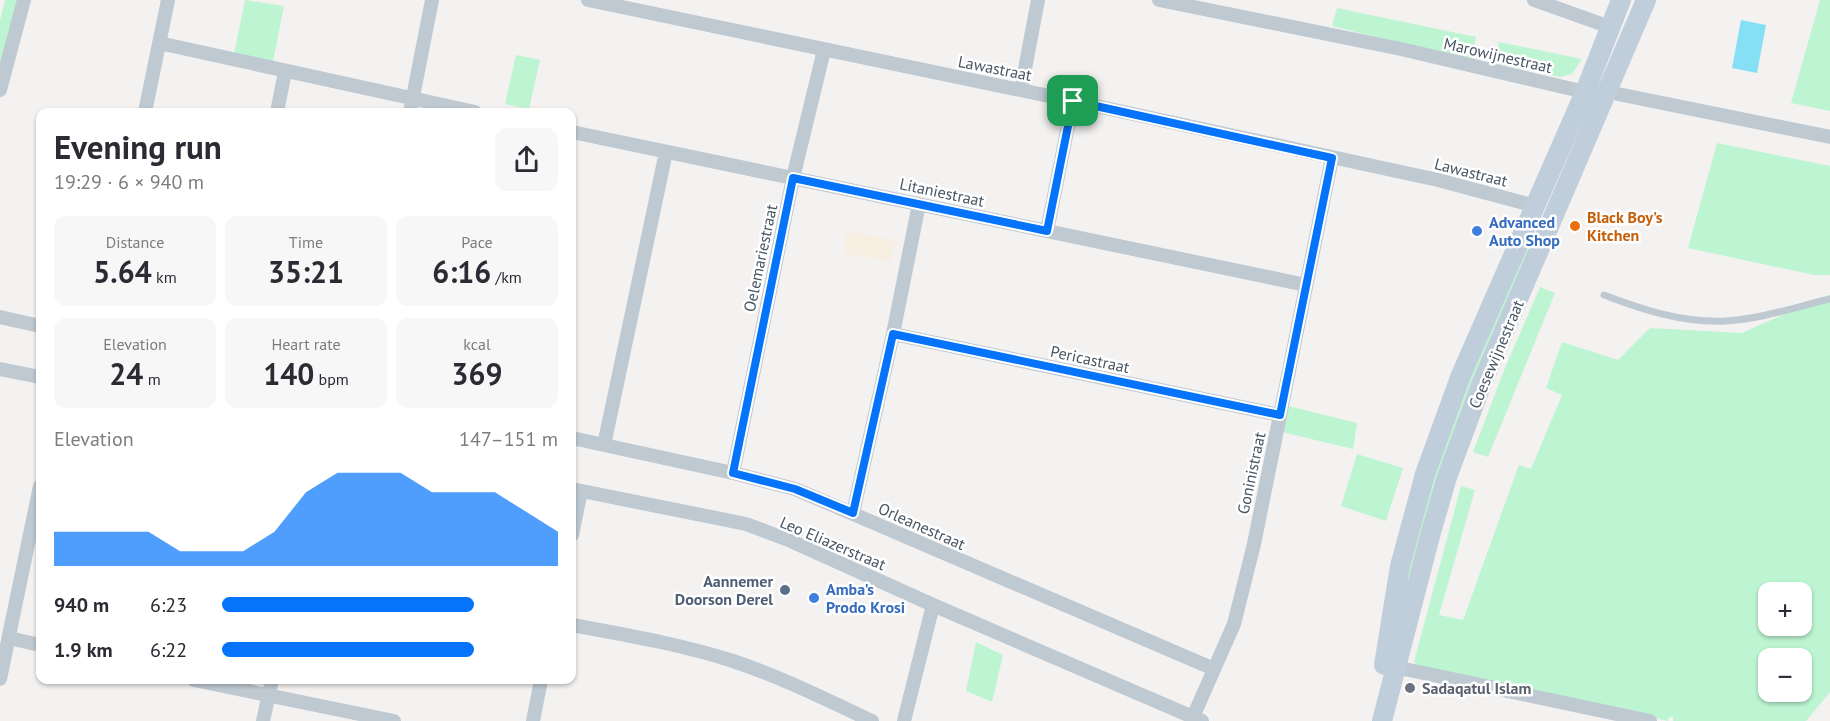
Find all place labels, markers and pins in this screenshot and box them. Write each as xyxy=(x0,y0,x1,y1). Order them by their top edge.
pin xyxy=(1047,75,1098,126)
place label: Black Boy's Kitchen xyxy=(1587,207,1663,245)
place label: Advanced Auto Shop xyxy=(1489,212,1560,250)
marker: Black Boy's Kitchen xyxy=(1568,219,1582,233)
marker: Advanced Auto Shop xyxy=(1470,224,1484,238)
place label: Aannemer Doorson Derel xyxy=(675,571,773,609)
place label: Amba's Prodo Krosi xyxy=(826,579,905,617)
marker: Aannemer Doorson Derel xyxy=(778,583,792,597)
marker: Amba's Prodo Krosi xyxy=(807,591,821,605)
place label: Sadaqatul Islam xyxy=(1422,678,1531,698)
marker: Sadaqatul Islam xyxy=(1403,681,1417,695)

